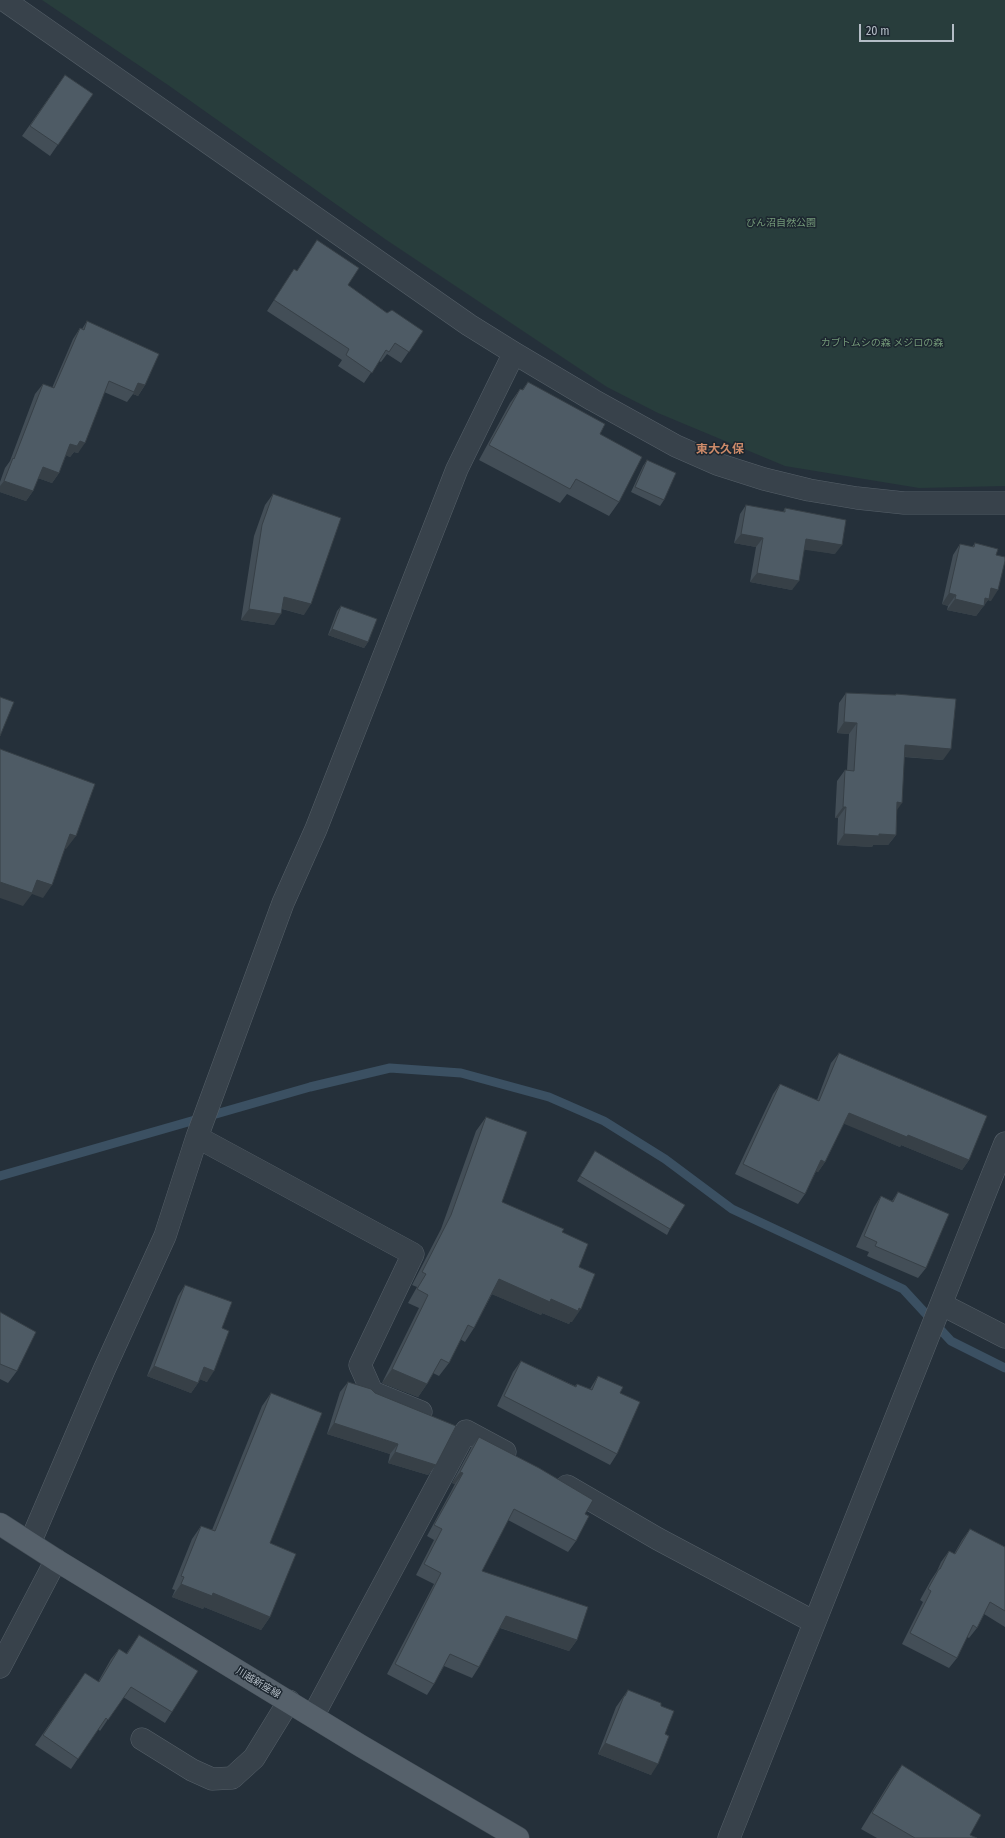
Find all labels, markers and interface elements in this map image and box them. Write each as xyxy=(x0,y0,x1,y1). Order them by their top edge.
scale bar xyxy=(861,16,956,42)
text: 20 m xyxy=(866,24,890,38)
park label: びん沼自然公園 xyxy=(746,217,816,229)
park label: カブトムシの森 メジロの森 xyxy=(821,337,943,349)
district label: 東大久保 xyxy=(696,443,744,457)
street label: 川越新座線 xyxy=(233,1665,283,1701)

